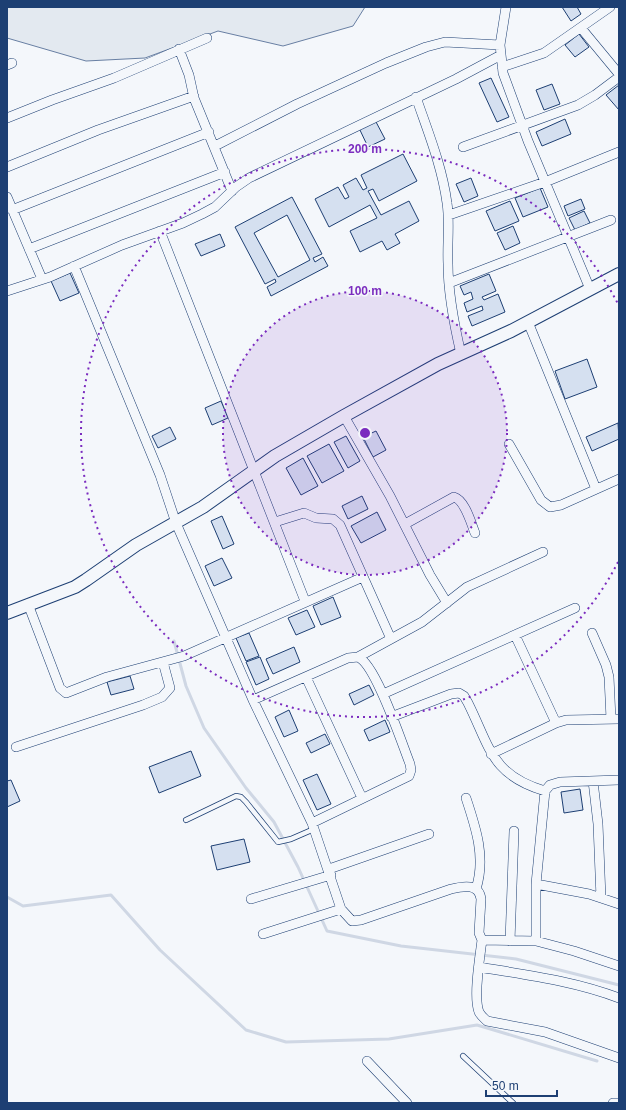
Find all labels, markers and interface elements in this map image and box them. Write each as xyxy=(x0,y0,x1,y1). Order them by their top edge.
text: 200 m xyxy=(348,142,382,156)
text: 100 m xyxy=(348,284,382,298)
centre of rings xyxy=(358,426,372,440)
scale bar xyxy=(486,1072,557,1098)
text: 50 m xyxy=(492,1079,519,1093)

